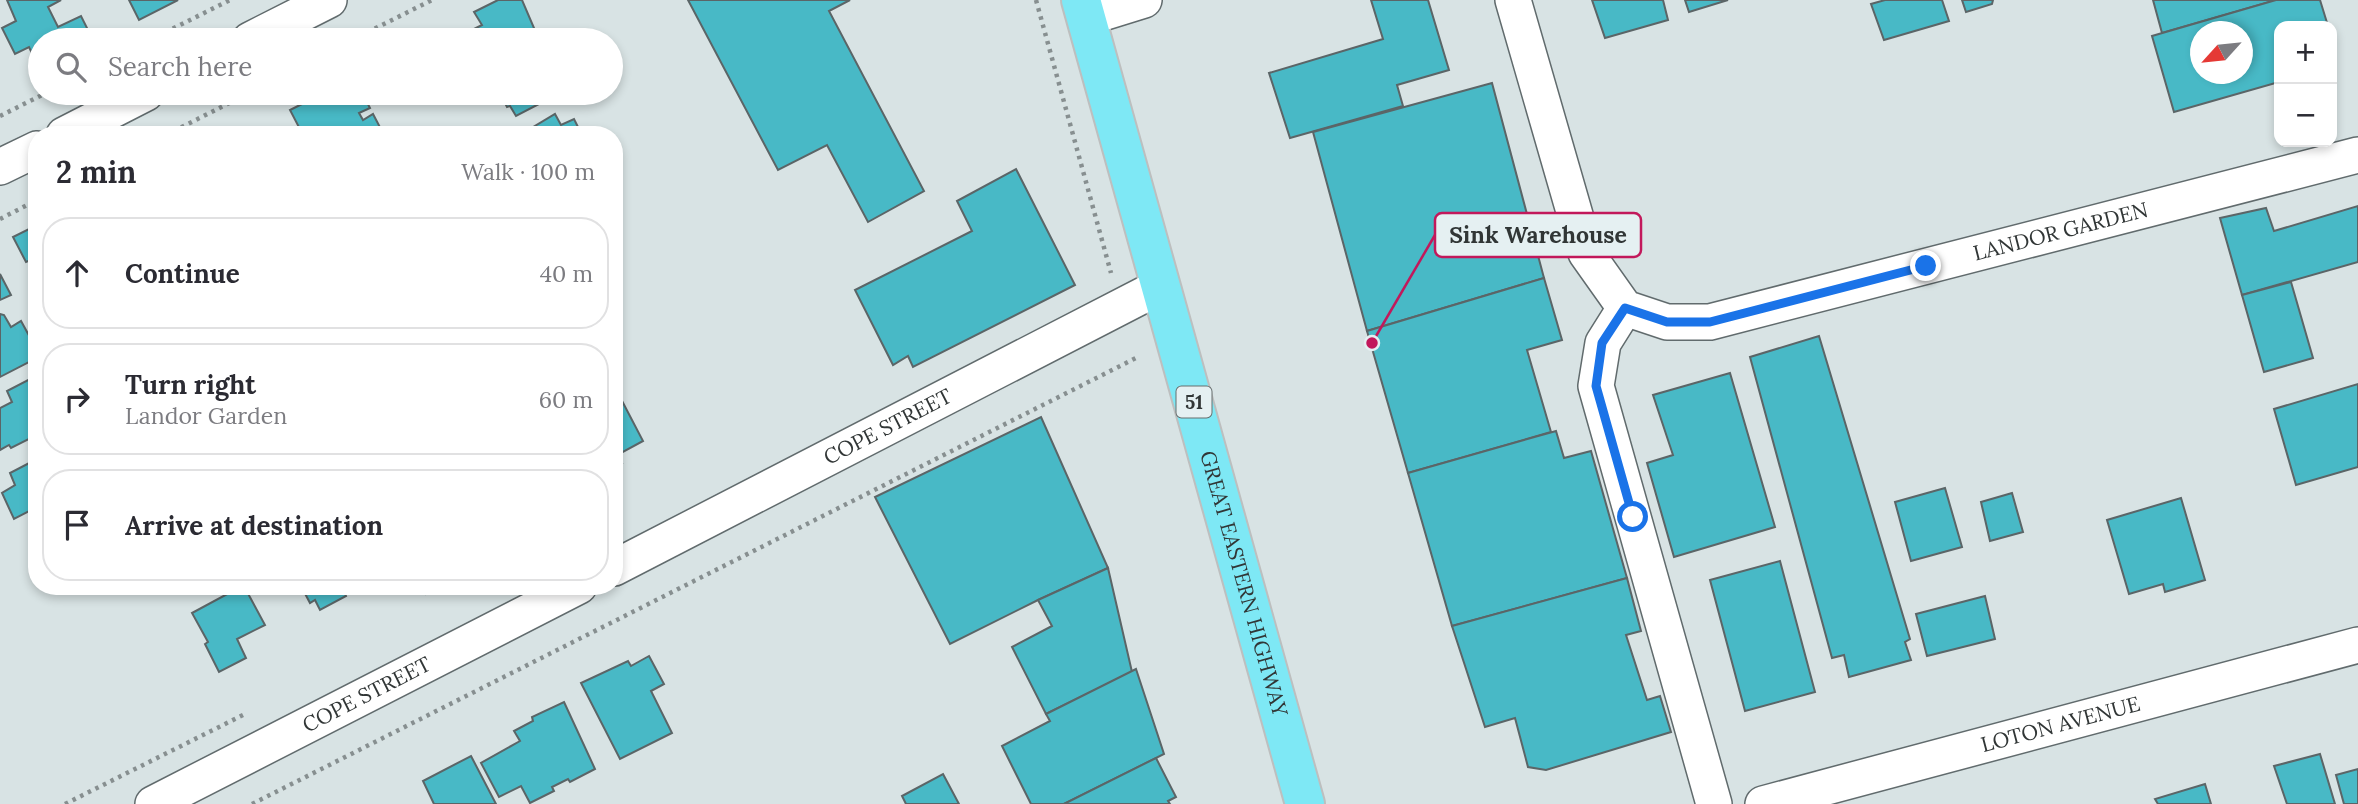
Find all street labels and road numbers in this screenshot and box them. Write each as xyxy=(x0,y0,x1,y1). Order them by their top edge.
street label: LANDOR GARDEN xyxy=(1970,196,2151,267)
street label: COPE STREET xyxy=(819,382,956,471)
road number: 51 xyxy=(1176,386,1212,418)
street label: GREAT EASTERN HIGHWAY xyxy=(1194,448,1294,720)
street label: COPE STREET xyxy=(298,650,435,738)
street label: LOTON AVENUE xyxy=(1978,690,2143,758)

